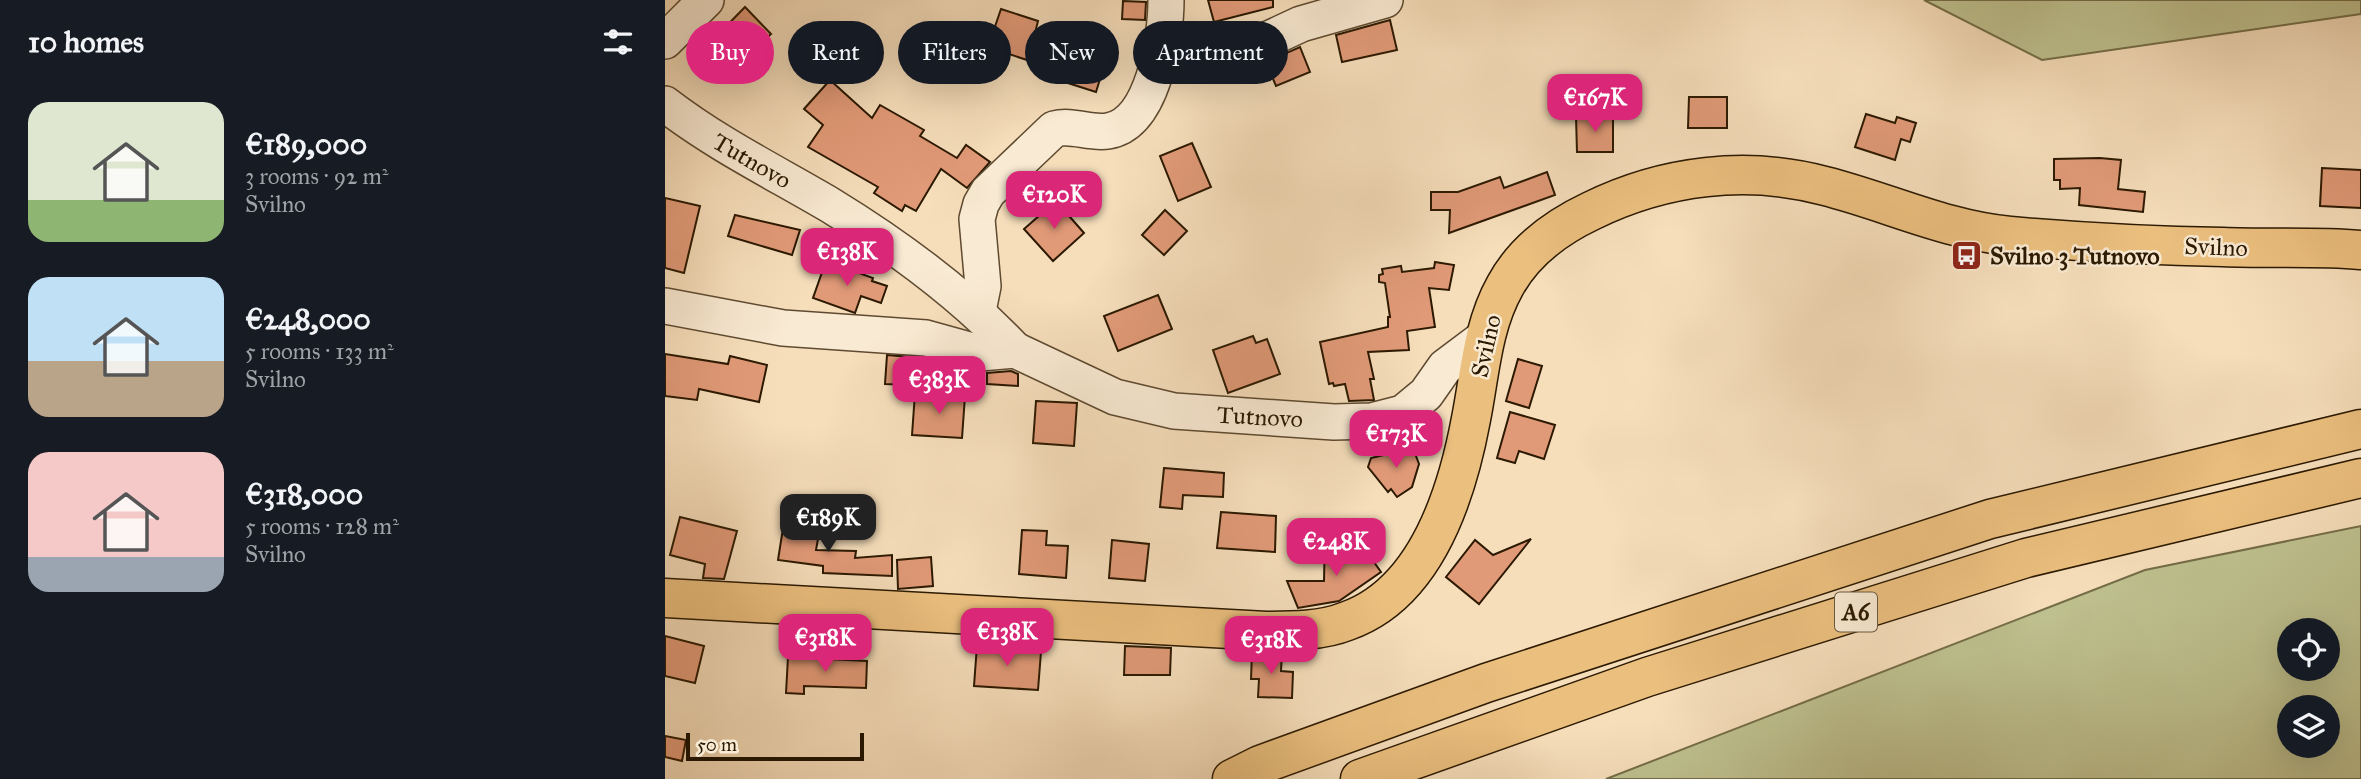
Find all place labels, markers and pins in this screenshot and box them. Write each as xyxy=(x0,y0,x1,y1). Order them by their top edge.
pin: €167K xyxy=(1546,74,1644,134)
pin: €120K xyxy=(1005,172,1103,231)
pin: €138K xyxy=(798,229,896,288)
bus stop icon: Svilno 3 Tutnovo xyxy=(1950,239,1984,273)
place label: Svilno 3 Tutnovo xyxy=(1990,241,2160,271)
pin: €383K xyxy=(890,356,988,416)
pin: €173K xyxy=(1347,410,1445,470)
pin: €189K xyxy=(779,494,877,554)
pin: €248K xyxy=(1287,518,1385,578)
pin: €138K xyxy=(958,608,1056,668)
pin: €318K xyxy=(776,614,874,674)
pin: €318K xyxy=(1222,616,1320,676)

